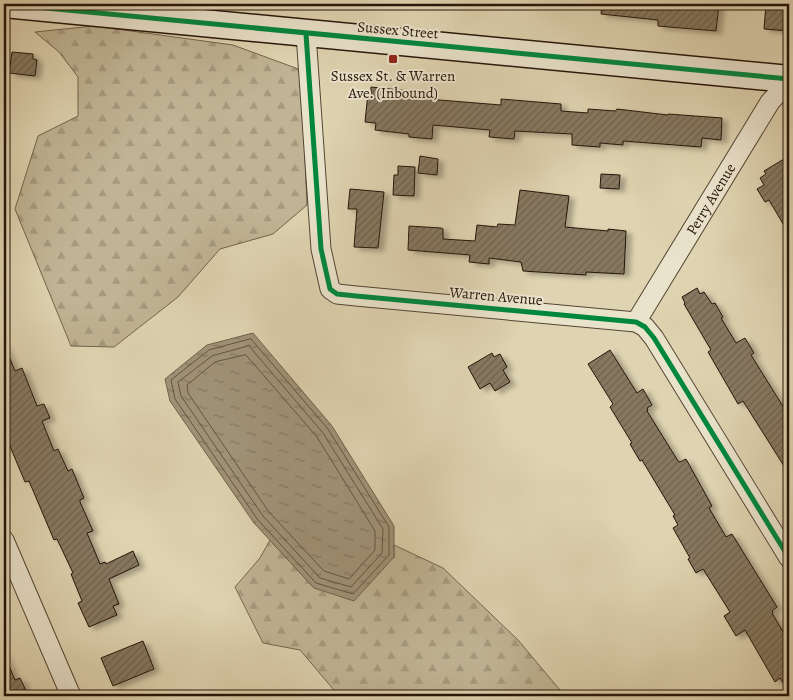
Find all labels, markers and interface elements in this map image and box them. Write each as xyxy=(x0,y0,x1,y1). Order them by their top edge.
street label: Sussex Street xyxy=(357,16,440,44)
marker: Sussex St. & Warren Ave. (Inbound) xyxy=(387,53,399,65)
place label: Sussex St. & Warren Ave. (Inbound) xyxy=(331,66,455,103)
street label: Perry Avenue xyxy=(681,159,741,239)
street label: Warren Avenue xyxy=(447,282,544,310)

